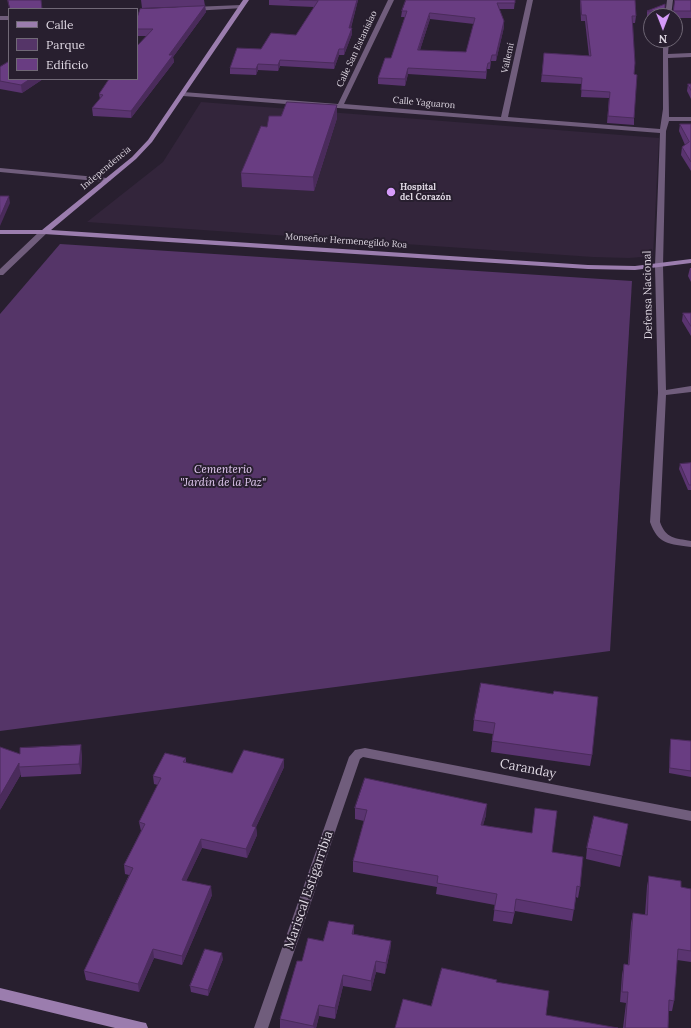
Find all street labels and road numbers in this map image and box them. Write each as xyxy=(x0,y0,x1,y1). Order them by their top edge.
street label: Calle San Estanislao xyxy=(335,9,379,89)
street label: Vallemí xyxy=(500,42,516,74)
street label: Calle Yaguaron xyxy=(392,95,456,111)
street label: Independencia xyxy=(79,144,133,192)
street label: Monseñor Hermenegildo Roa xyxy=(285,231,407,251)
street label: Defensa Nacional xyxy=(641,250,655,340)
street label: Caranday xyxy=(498,756,558,782)
street label: Mariscal Estigarribia xyxy=(281,829,337,951)

